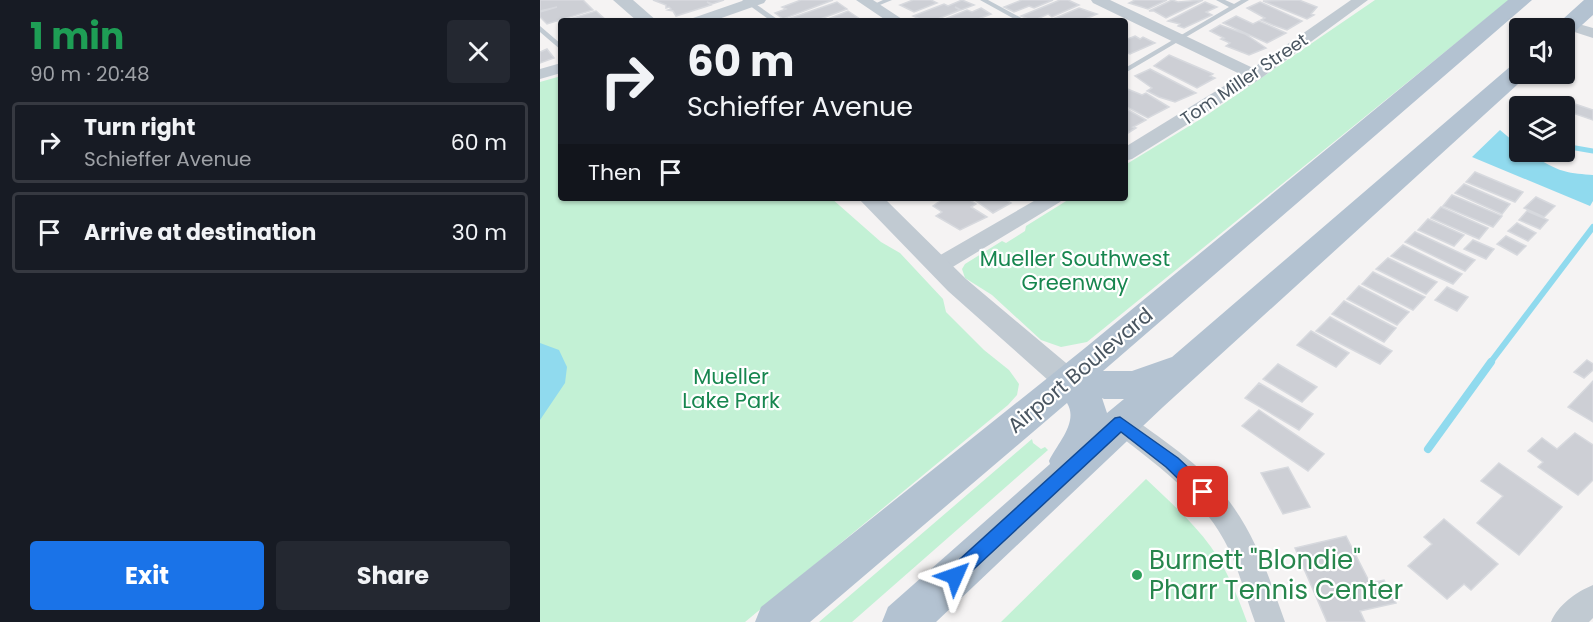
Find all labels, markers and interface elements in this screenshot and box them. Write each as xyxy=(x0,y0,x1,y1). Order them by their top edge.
text: 1 min xyxy=(30,11,124,62)
map controls xyxy=(1509,18,1575,162)
button: sound xyxy=(1509,18,1575,84)
button: close xyxy=(447,20,510,83)
street label: Tom Miller Street xyxy=(1175,27,1313,131)
text: 60 m xyxy=(687,32,795,91)
icon: right xyxy=(588,42,666,120)
text: 90 m · 20:48 xyxy=(30,60,150,88)
text: Schieffer Avenue xyxy=(687,88,913,125)
button: layers xyxy=(1509,96,1575,162)
text: Turn right xyxy=(84,112,195,143)
icon: right xyxy=(33,126,66,159)
text: 60 m xyxy=(451,127,507,158)
text: Schieffer Avenue xyxy=(84,145,251,173)
icon: arrive xyxy=(654,156,687,189)
text: Then xyxy=(588,157,642,188)
icon: arrive xyxy=(33,216,66,249)
text: Arrive at destination xyxy=(84,217,316,248)
text: 30 m xyxy=(452,217,507,248)
park label: Mueller Southwest Greenway xyxy=(980,244,1170,297)
street label: Airport Boulevard xyxy=(1001,300,1159,440)
park label: Mueller Lake Park xyxy=(682,362,780,415)
pin xyxy=(1177,466,1228,517)
icon: arrive xyxy=(1186,475,1219,508)
button: Exit xyxy=(30,541,264,610)
button: Share xyxy=(276,541,510,610)
place label: Burnett "Blondie" Pharr Tennis Center xyxy=(1149,542,1403,608)
position arrow xyxy=(923,544,987,608)
marker: Burnett "Blondie" Pharr Tennis Center xyxy=(1130,568,1144,582)

